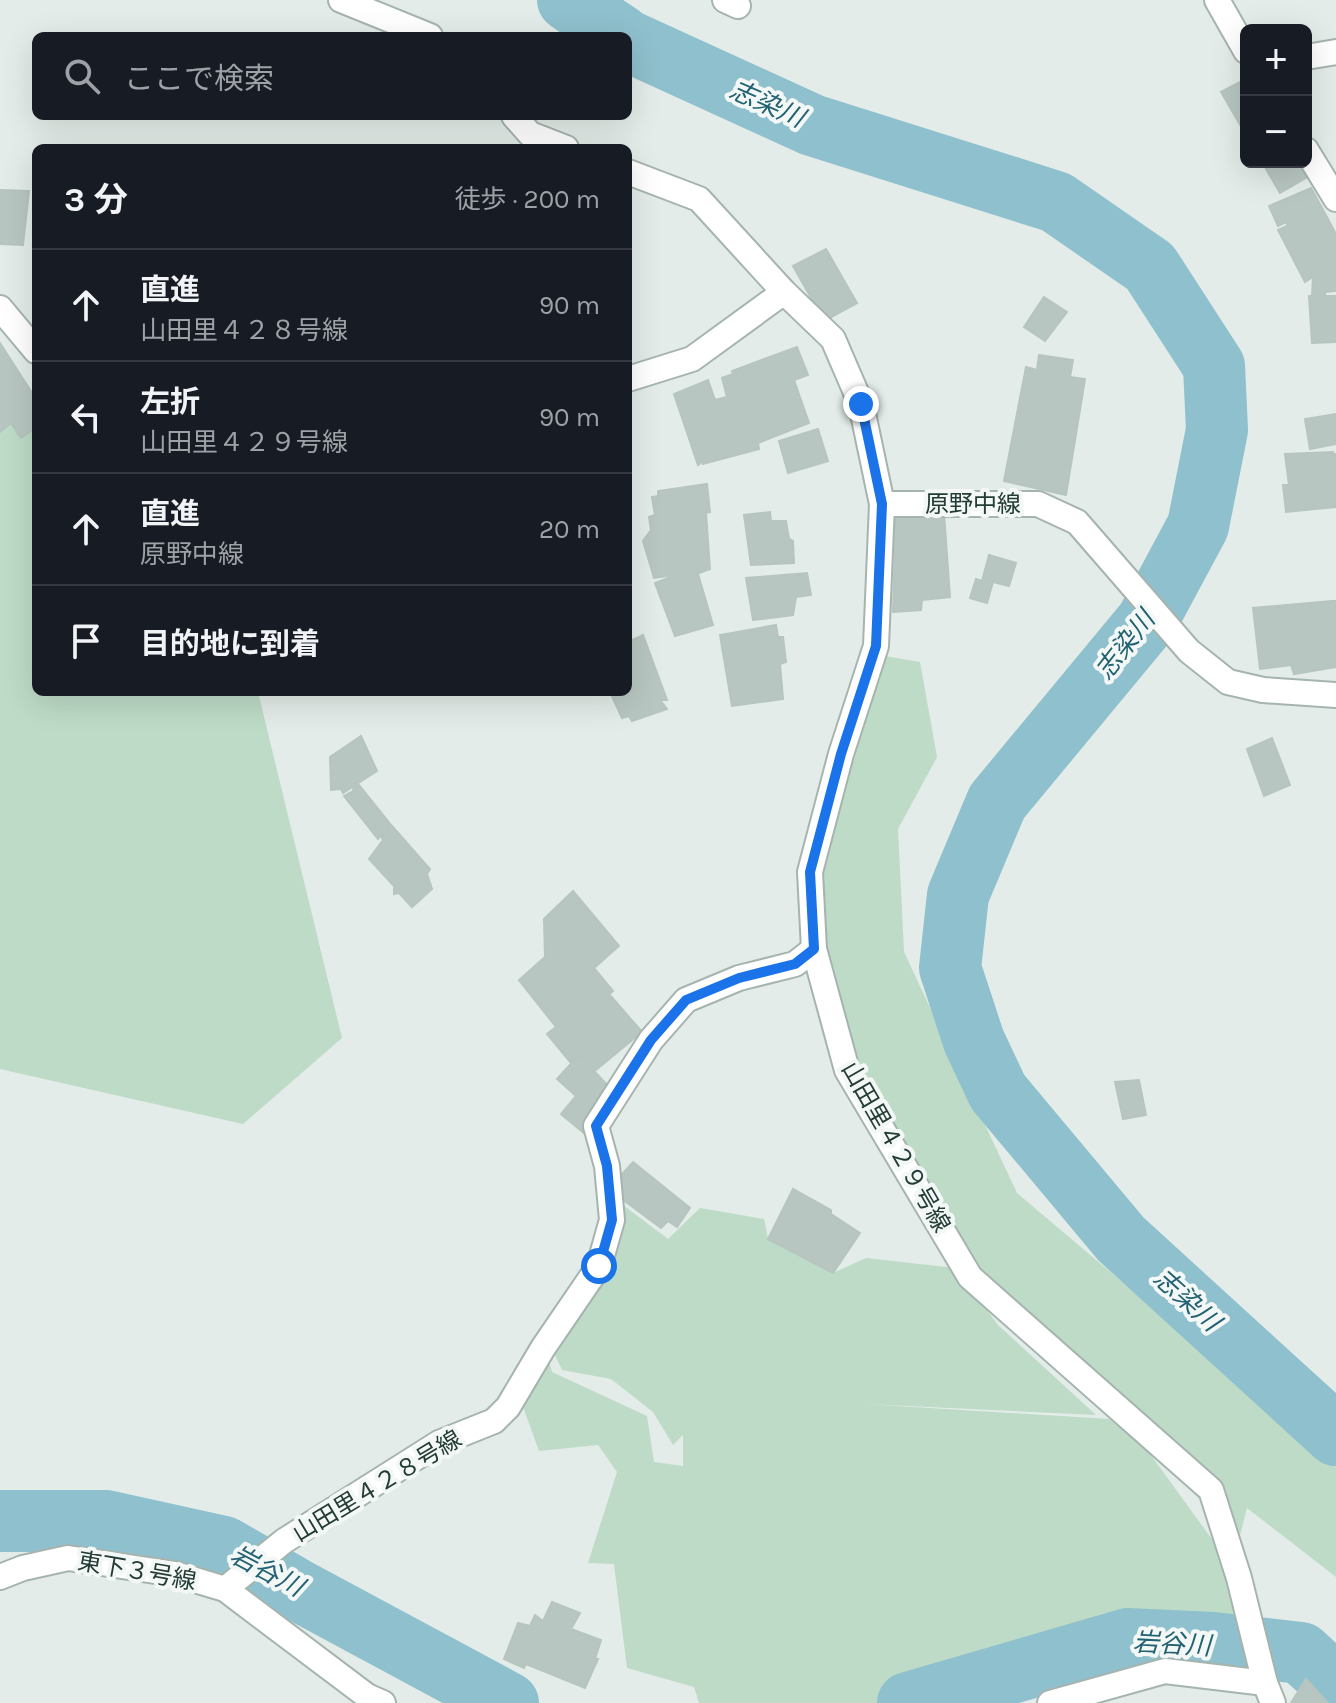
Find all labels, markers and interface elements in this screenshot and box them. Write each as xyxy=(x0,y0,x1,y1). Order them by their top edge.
map controls xyxy=(1240,24,1312,168)
button: + xyxy=(1240,24,1312,96)
search box xyxy=(32,32,632,120)
icon: search xyxy=(60,54,104,98)
text: ここで検索 xyxy=(124,61,274,97)
water label: 志染川 xyxy=(725,74,812,135)
button: − xyxy=(1240,96,1312,168)
text: 3 分 xyxy=(64,180,128,220)
text: 徒歩 · 200 m xyxy=(455,184,600,215)
text: 直進 xyxy=(140,272,200,308)
icon: ahead xyxy=(64,283,108,327)
text: 90 m xyxy=(539,290,600,321)
text: 山田里４２８号線 xyxy=(140,315,348,346)
text: 左折 xyxy=(140,384,200,420)
route end xyxy=(843,386,879,422)
icon: left xyxy=(64,395,108,439)
text: 90 m xyxy=(539,402,600,433)
text: 山田里４２９号線 xyxy=(140,427,348,458)
street label: 原野中線 xyxy=(925,490,1021,518)
text: 直進 xyxy=(140,496,200,532)
icon: ahead xyxy=(64,507,108,551)
text: 20 m xyxy=(539,514,600,545)
text: 原野中線 xyxy=(140,539,244,570)
water label: 志染川 xyxy=(1089,602,1163,685)
icon: arrive xyxy=(64,619,108,663)
text: 目的地に到着 xyxy=(140,626,320,662)
street label: 山田里４２９号線 xyxy=(836,1057,956,1237)
route start xyxy=(581,1248,617,1284)
water label: 志染川 xyxy=(1148,1262,1229,1340)
street label: 山田里４２８号線 xyxy=(288,1425,466,1547)
water label: 岩谷川 xyxy=(225,1539,311,1604)
street label: 東下３号線 xyxy=(75,1547,199,1595)
water label: 岩谷川 xyxy=(1132,1626,1215,1662)

